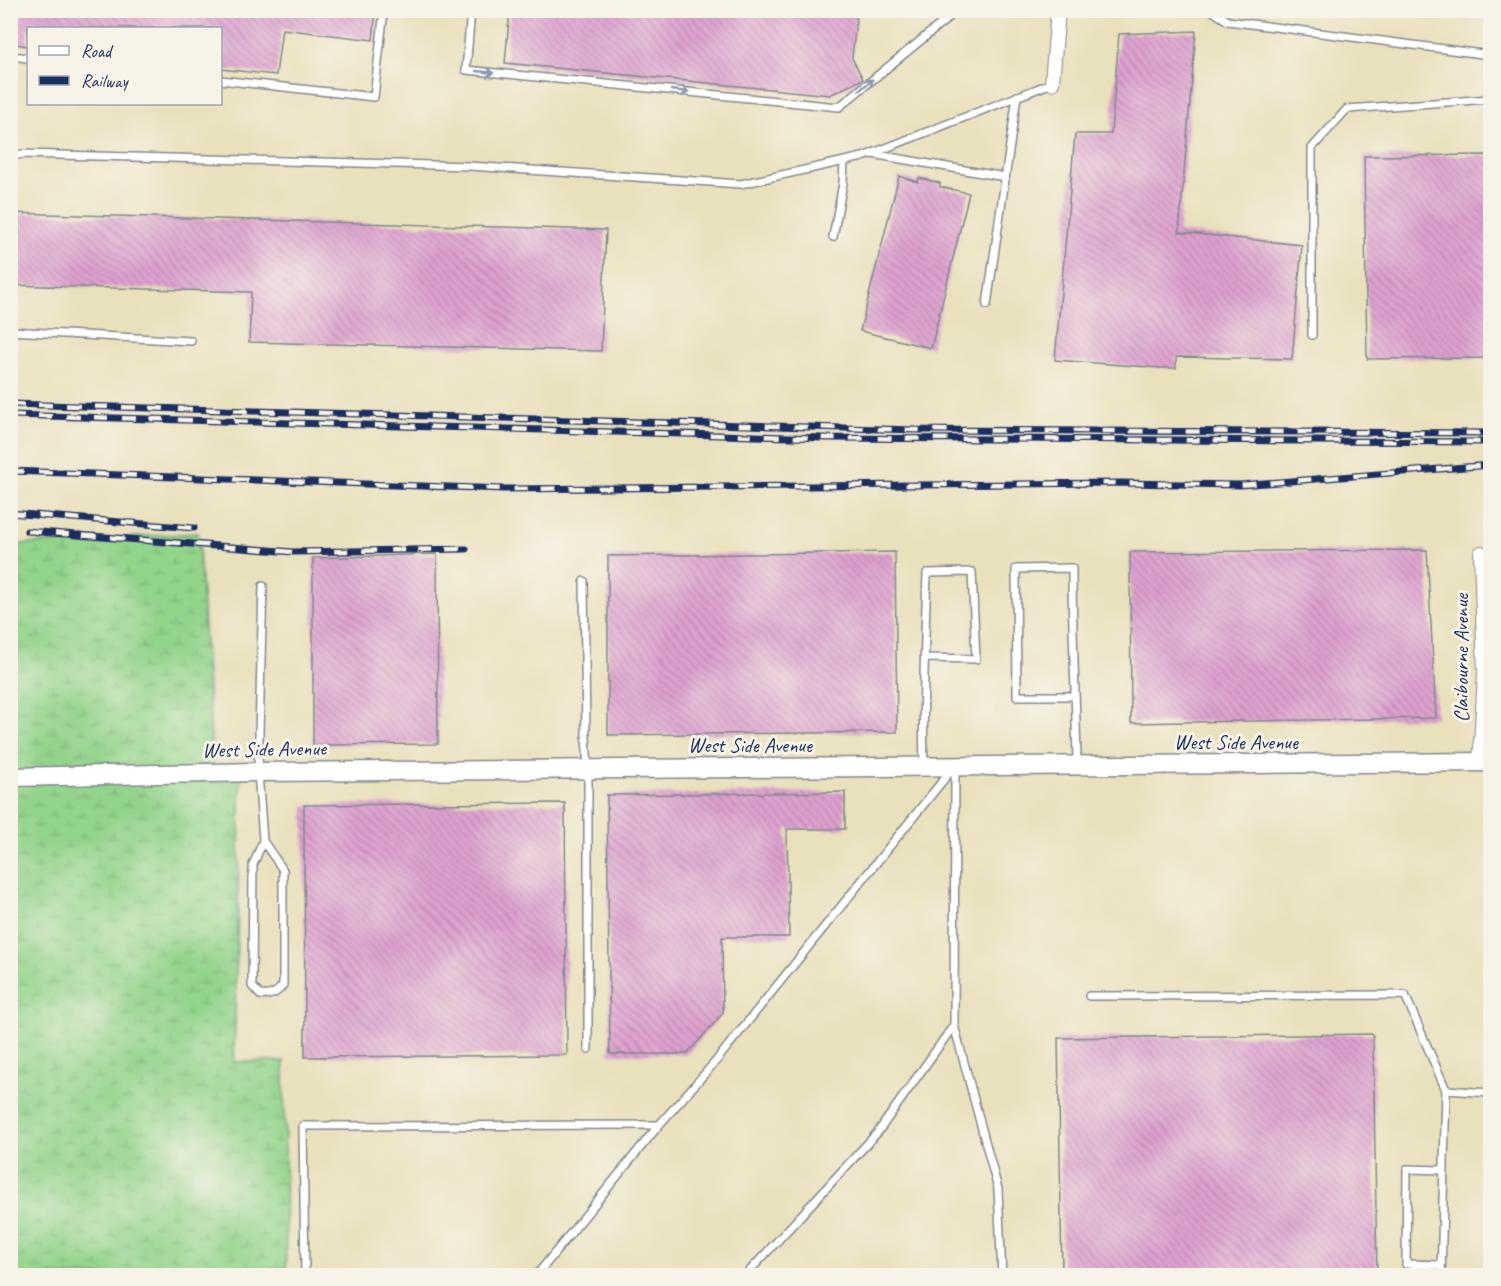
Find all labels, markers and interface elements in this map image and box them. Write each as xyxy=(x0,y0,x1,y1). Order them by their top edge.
legend xyxy=(27,27,222,105)
text: Road xyxy=(81,40,114,62)
one-way arrow xyxy=(475,67,495,78)
text: Railway xyxy=(81,70,129,92)
one-way arrow xyxy=(858,78,874,91)
one-way arrow xyxy=(669,86,689,97)
street label: Claibourne Avenue xyxy=(1448,593,1474,722)
street label: West Side Avenue xyxy=(1174,729,1299,755)
street label: West Side Avenue xyxy=(688,732,813,758)
street label: West Side Avenue xyxy=(202,735,327,763)

